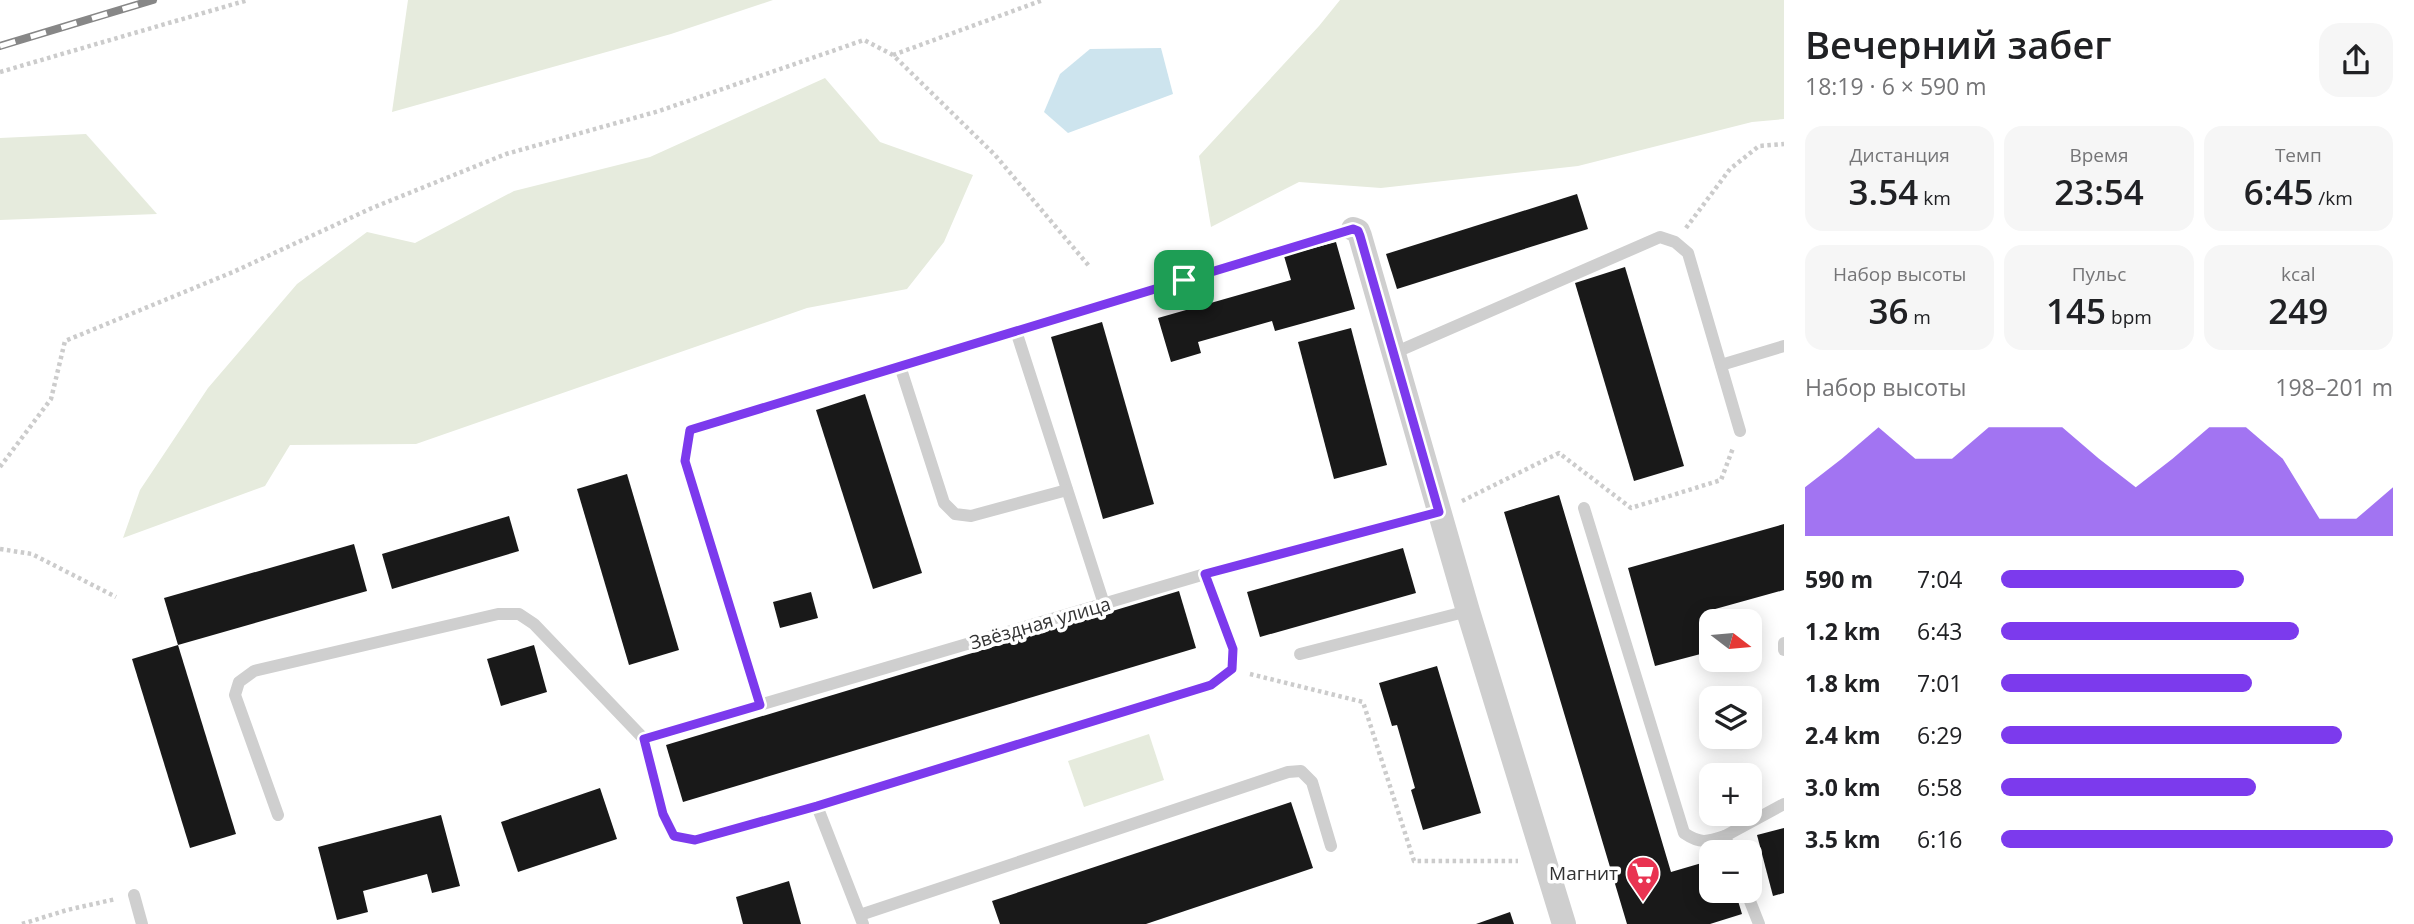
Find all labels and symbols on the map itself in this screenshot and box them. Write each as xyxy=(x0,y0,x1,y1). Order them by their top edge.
pin xyxy=(1154,250,1214,310)
street label: Звёздная улица xyxy=(966,590,1114,656)
north arrow xyxy=(1699,609,1762,672)
supermarket icon: Магнит xyxy=(1624,854,1662,903)
place label: Магнит xyxy=(1549,860,1618,886)

